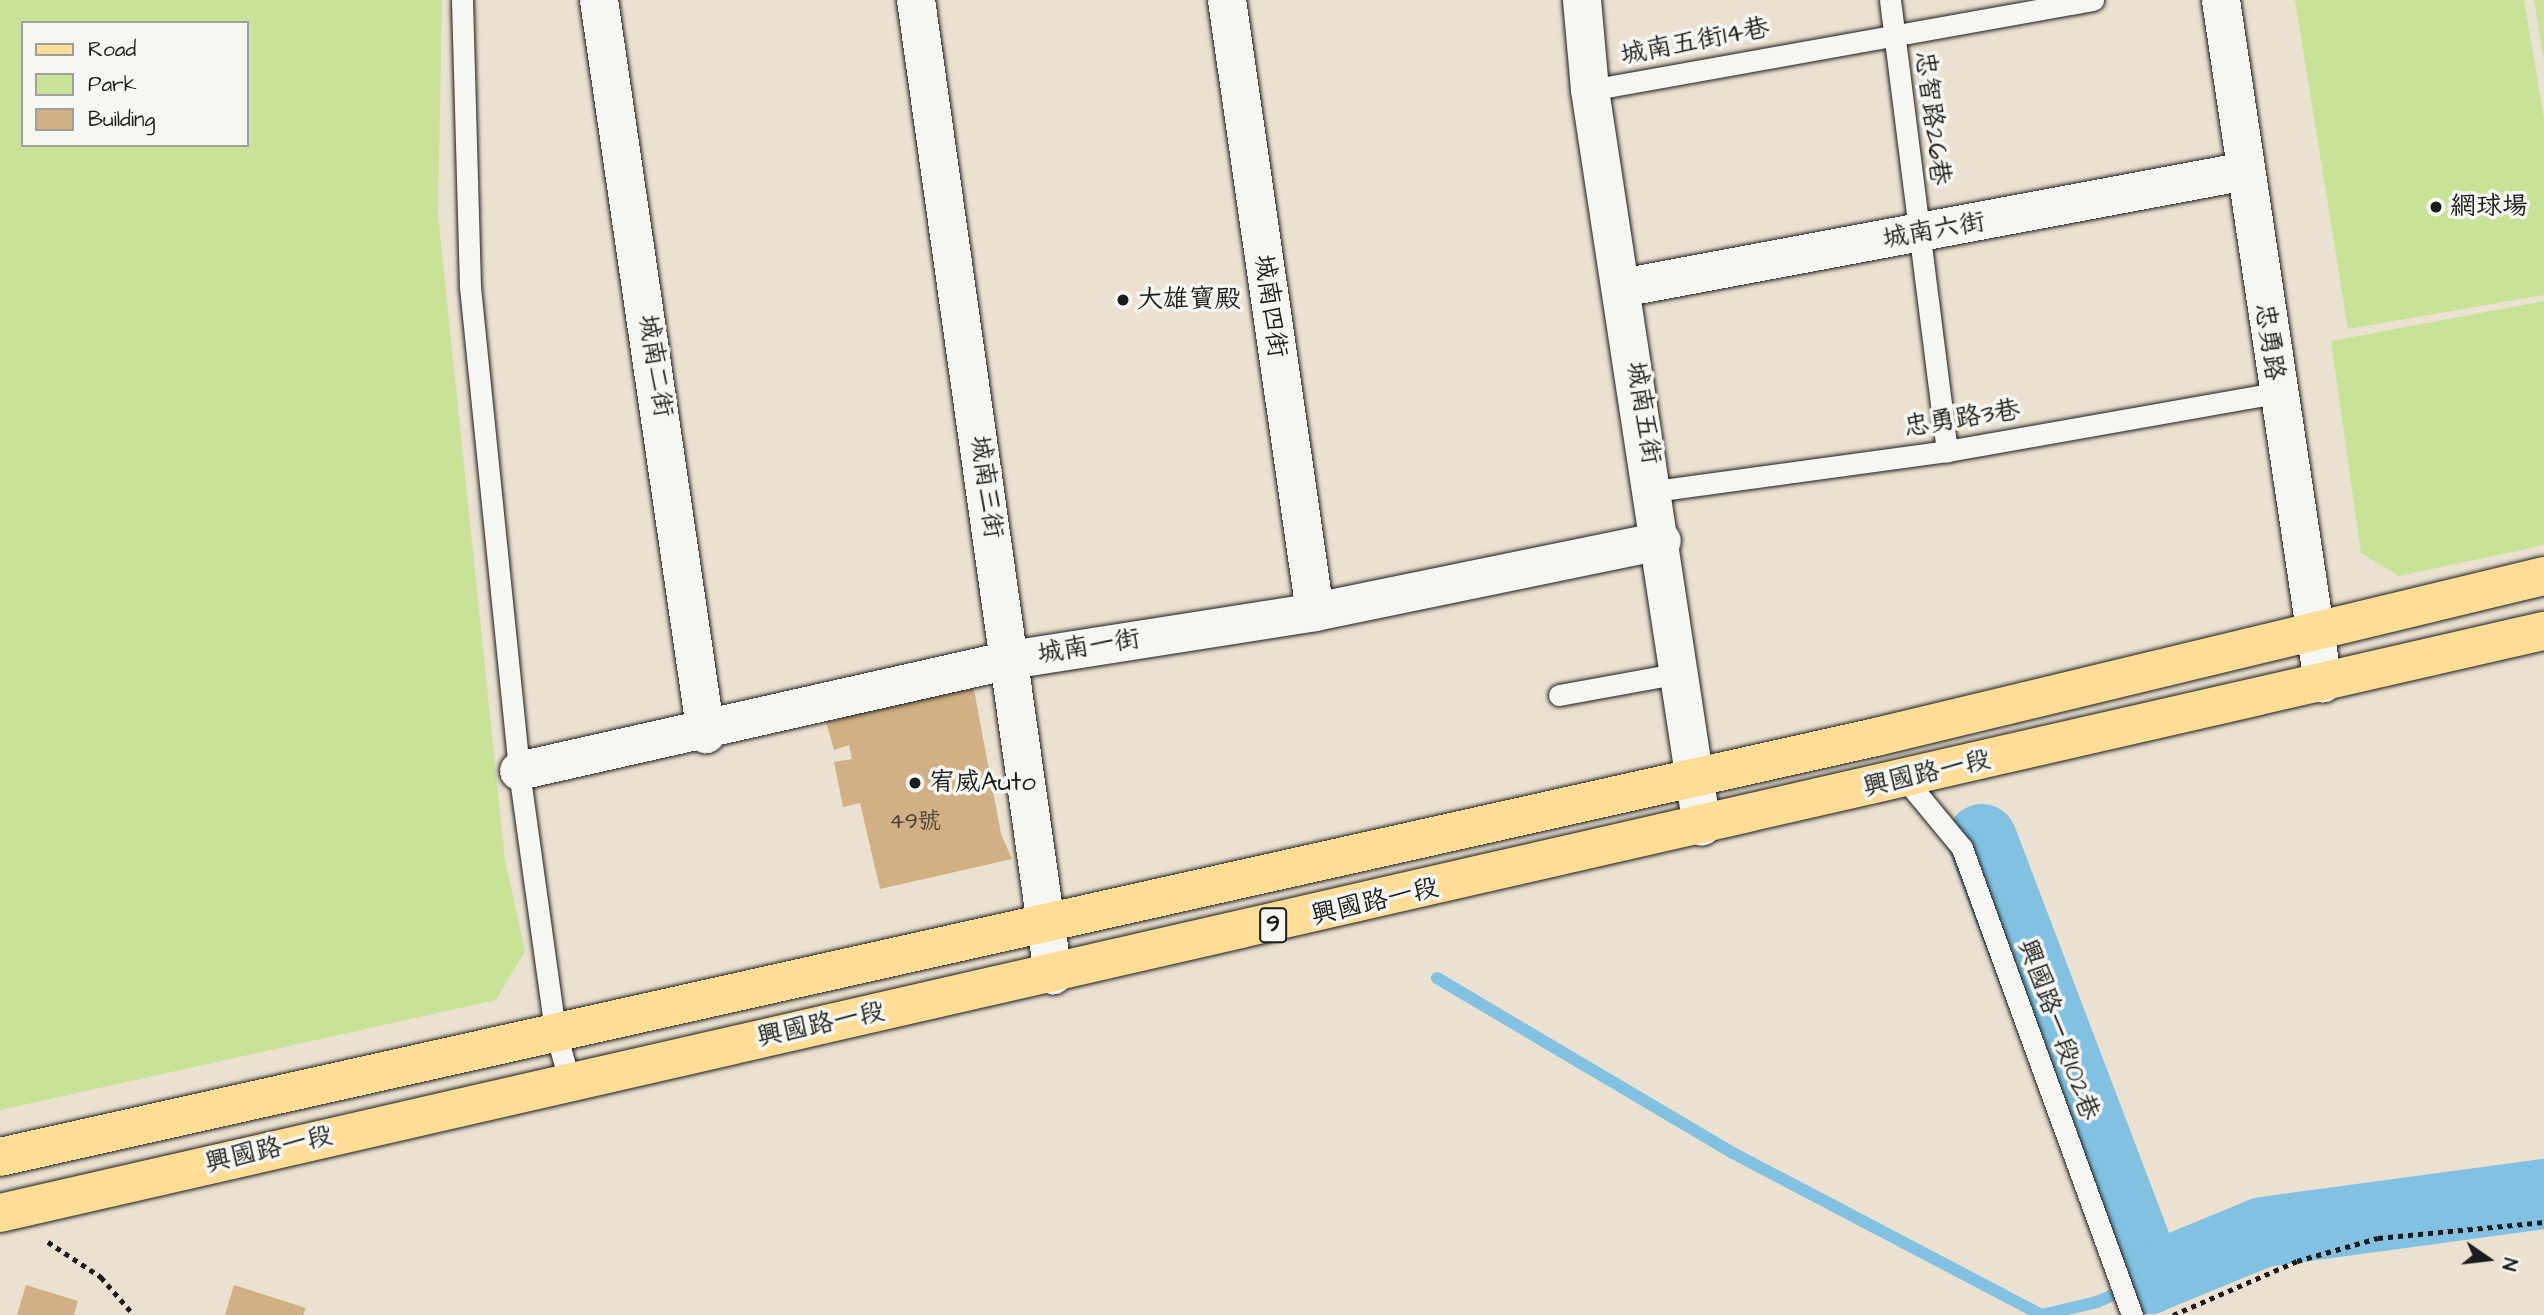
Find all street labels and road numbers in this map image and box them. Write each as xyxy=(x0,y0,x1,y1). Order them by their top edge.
street label: 城南五街14巷 xyxy=(1618,12,1772,72)
street label: 忠智路26巷 xyxy=(1908,49,1956,187)
street label: 城南六街 xyxy=(1880,207,1988,255)
street label: 城南四街 xyxy=(1247,252,1293,360)
street label: 忠勇路 xyxy=(2248,301,2290,383)
street label: 城南二街 xyxy=(631,312,679,420)
street label: 城南五街 xyxy=(1619,359,1667,467)
street label: 忠勇路3巷 xyxy=(1902,394,2022,444)
street label: 城南三街 xyxy=(963,433,1009,541)
street label: 城南一街 xyxy=(1035,623,1143,671)
street label: 興國路一段 xyxy=(1860,744,1994,804)
street label: 興國路一段 xyxy=(1308,872,1442,932)
road number: 9 xyxy=(1259,904,1287,945)
street label: 興國路一段102巷 xyxy=(2011,935,2105,1125)
street label: 興國路一段 xyxy=(754,996,888,1054)
street label: 興國路一段 xyxy=(202,1120,336,1180)

